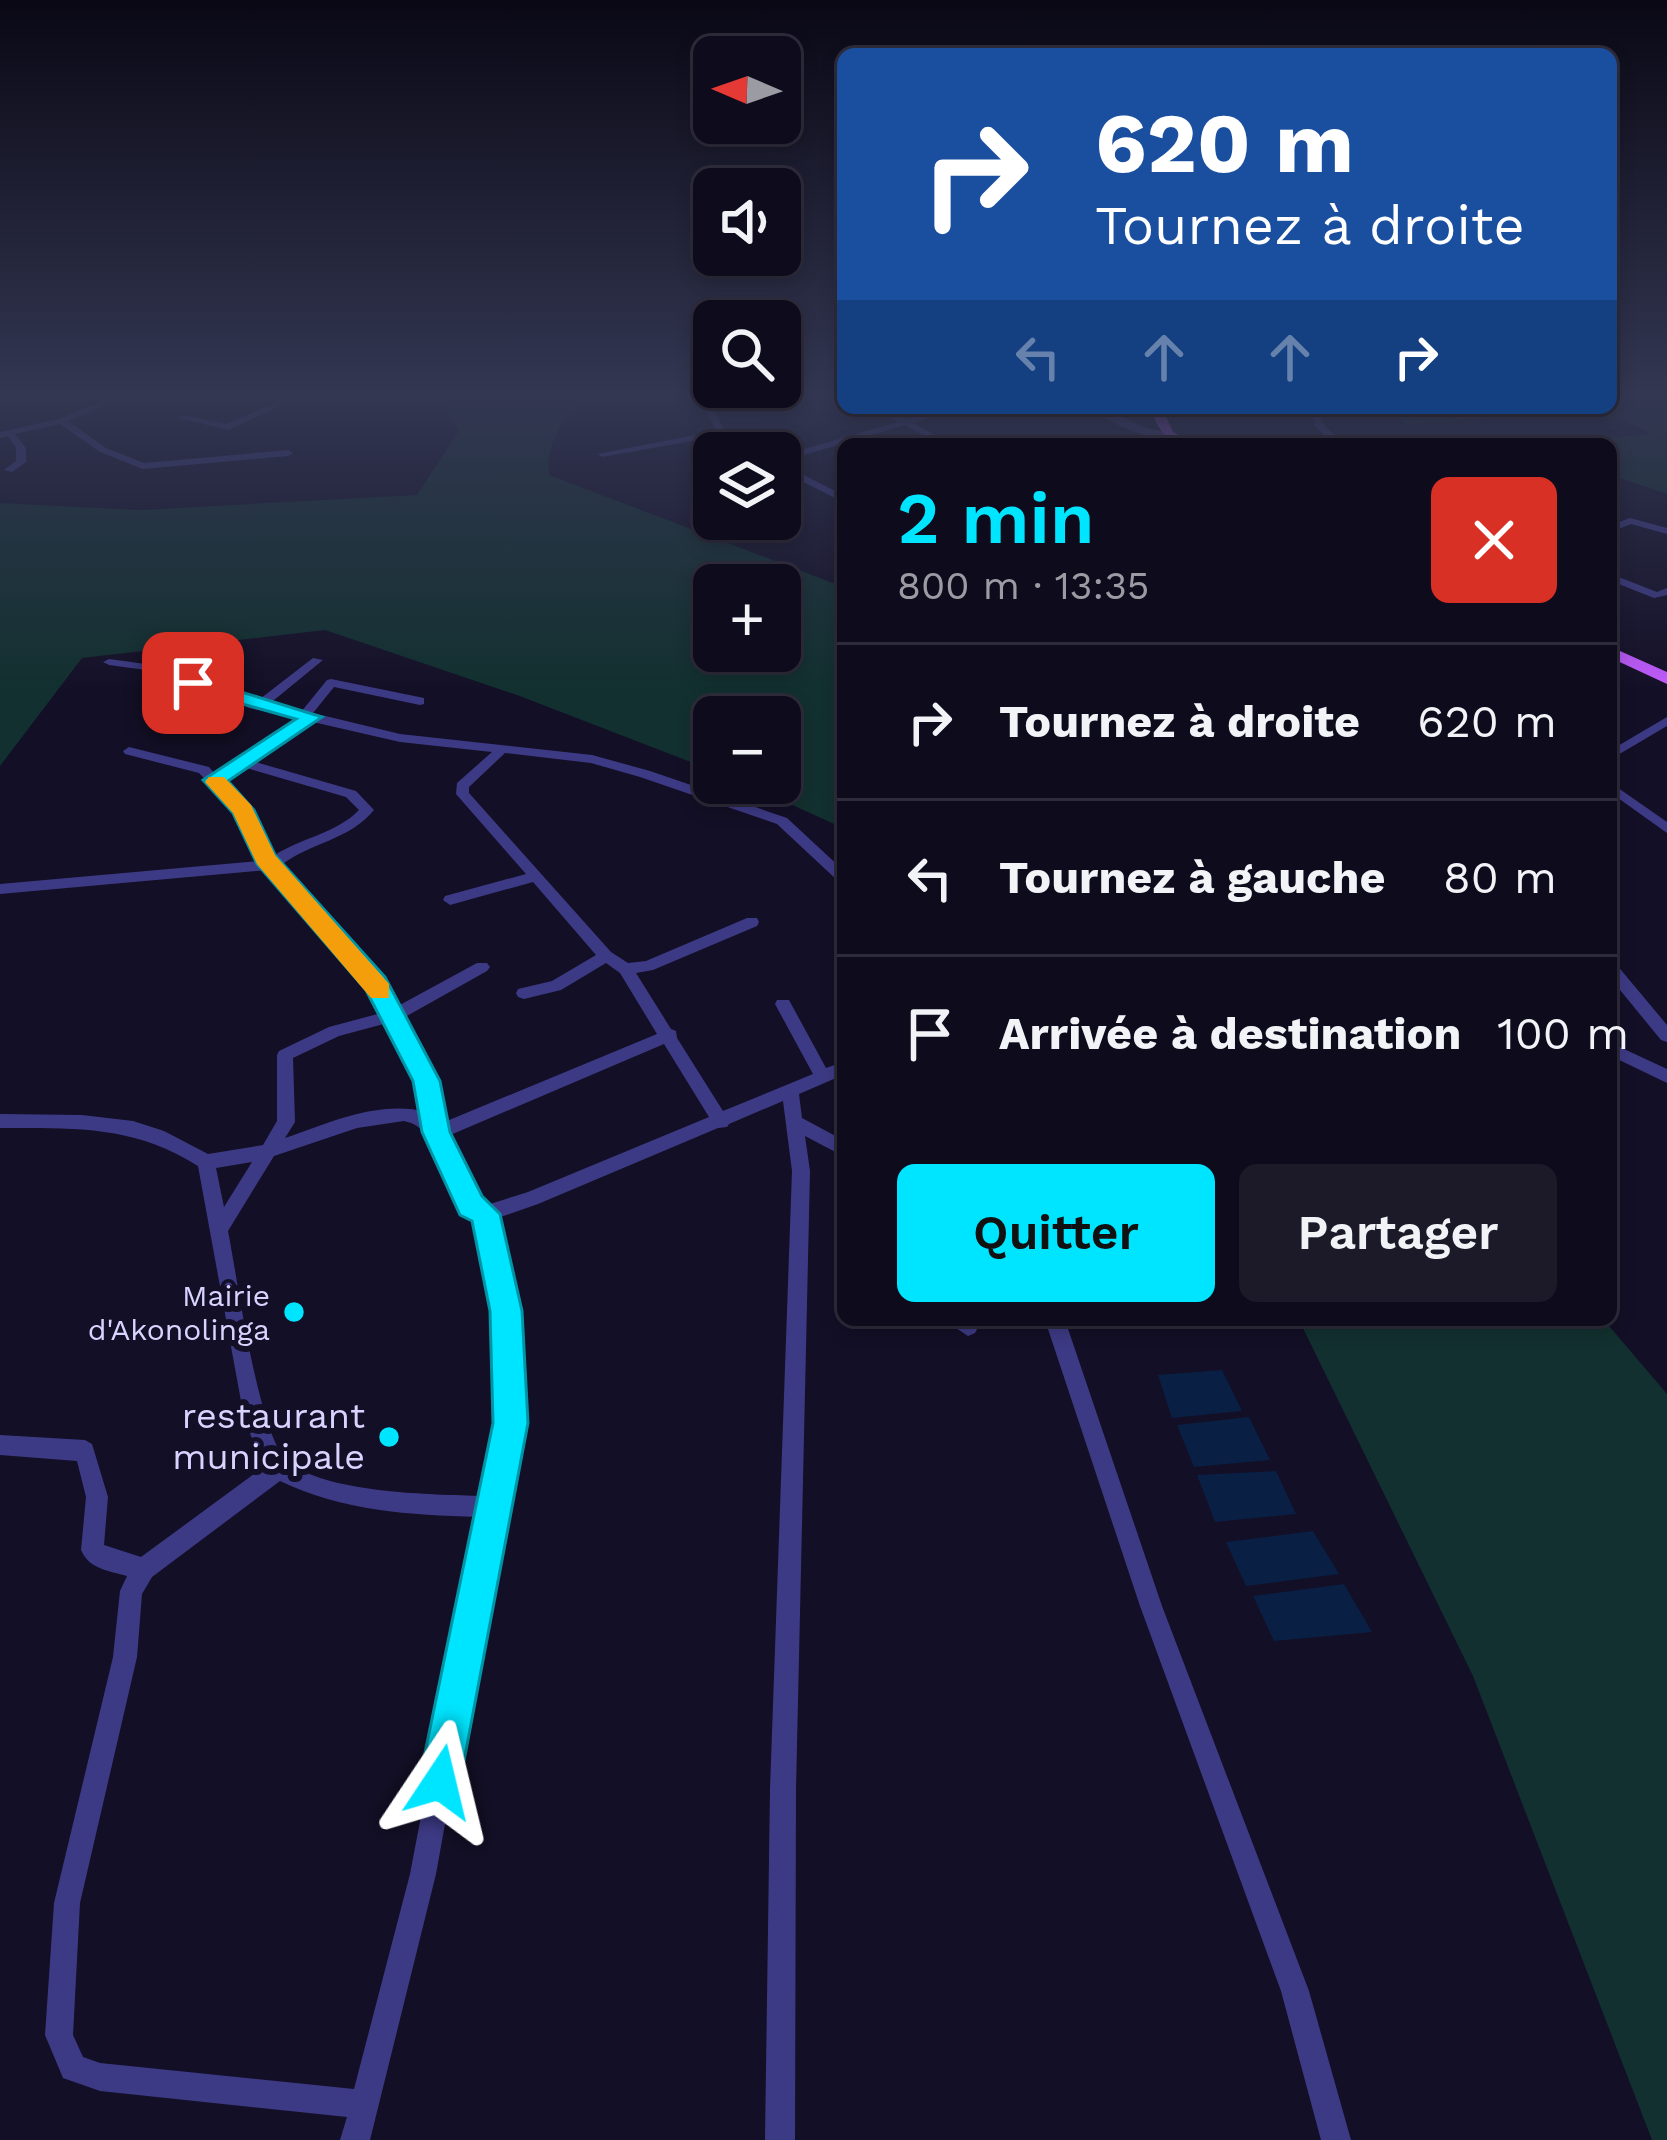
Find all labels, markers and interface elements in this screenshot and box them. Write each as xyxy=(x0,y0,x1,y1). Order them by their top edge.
north arrow xyxy=(693,36,801,144)
map controls xyxy=(693,36,801,804)
text: 620 m xyxy=(1095,94,1354,192)
icon: right xyxy=(897,96,1053,252)
button: sound xyxy=(693,168,801,276)
text: Tournez à droite xyxy=(1095,194,1525,257)
button: search xyxy=(693,300,801,408)
icon: left xyxy=(1005,324,1071,390)
icon: ahead xyxy=(1131,324,1197,390)
icon: ahead xyxy=(1257,324,1323,390)
icon: right xyxy=(1383,324,1449,390)
button: layers xyxy=(693,432,801,540)
text: 2 min xyxy=(897,476,1095,560)
button: close xyxy=(1431,477,1557,603)
text: 800 m · 13:35 xyxy=(897,563,1150,608)
button: + xyxy=(693,564,801,672)
pin xyxy=(142,632,244,734)
icon: arrive xyxy=(160,650,226,716)
icon: right xyxy=(897,689,963,755)
text: Tournez à droite xyxy=(999,695,1360,748)
text: 620 m xyxy=(1417,695,1557,748)
button: − xyxy=(693,696,801,804)
icon: left xyxy=(897,845,963,911)
text: Tournez à gauche xyxy=(999,851,1386,904)
text: 80 m xyxy=(1443,851,1557,904)
icon: arrive xyxy=(897,1001,963,1067)
text: Arrivée à destination xyxy=(999,1007,1461,1060)
text: 100 m xyxy=(1497,1007,1629,1060)
button: Quitter xyxy=(897,1164,1215,1302)
button: Partager xyxy=(1239,1164,1557,1302)
place label: Mairie d'Akonolinga xyxy=(88,1278,270,1347)
marker: Mairie d'Akonolinga xyxy=(281,1299,307,1325)
place label: restaurant municipale xyxy=(172,1395,365,1478)
marker: restaurant municipale xyxy=(376,1424,402,1450)
position arrow xyxy=(377,1719,503,1845)

